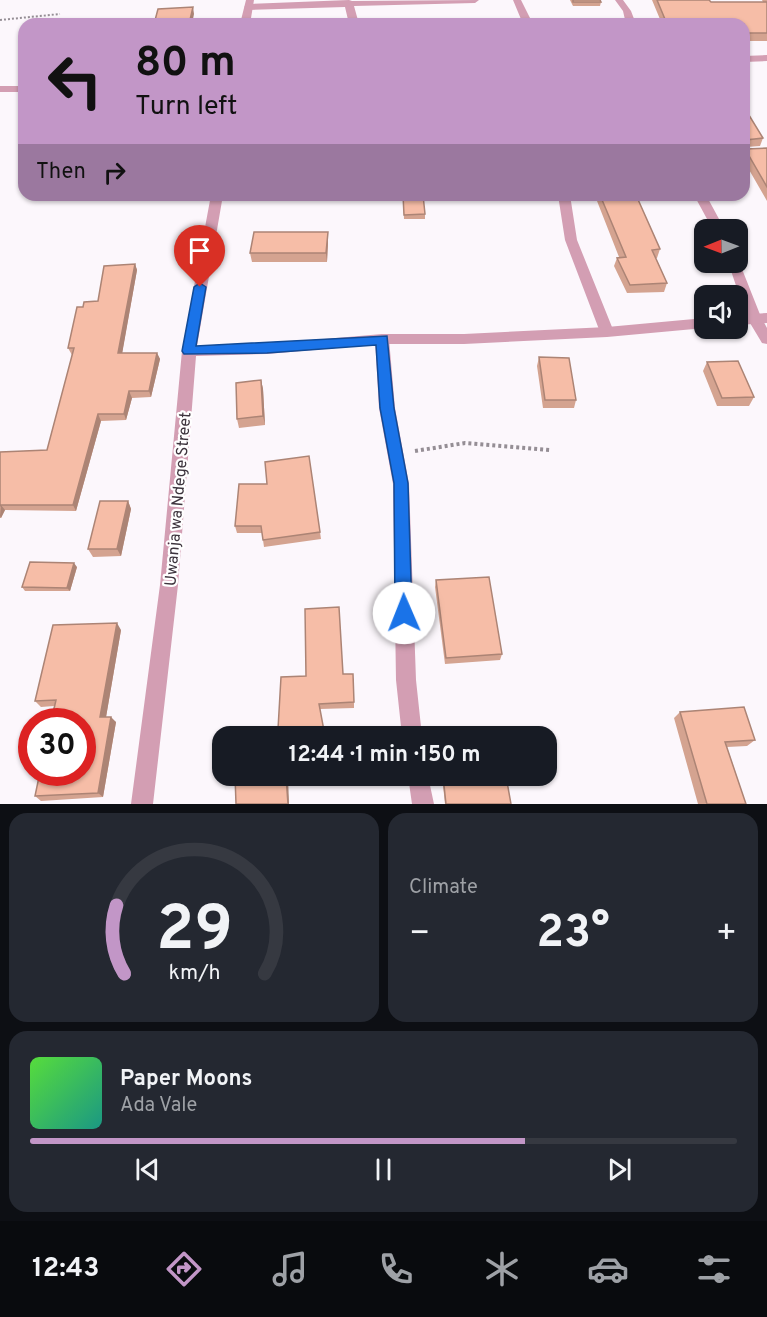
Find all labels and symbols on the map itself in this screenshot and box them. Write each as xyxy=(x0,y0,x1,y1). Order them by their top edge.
north arrow xyxy=(694,219,748,273)
pin xyxy=(174,225,225,287)
street label: Uwanja wa Ndege Street xyxy=(161,411,197,587)
position arrow xyxy=(372,581,436,645)
speed limit sign: 30 xyxy=(18,708,96,786)

